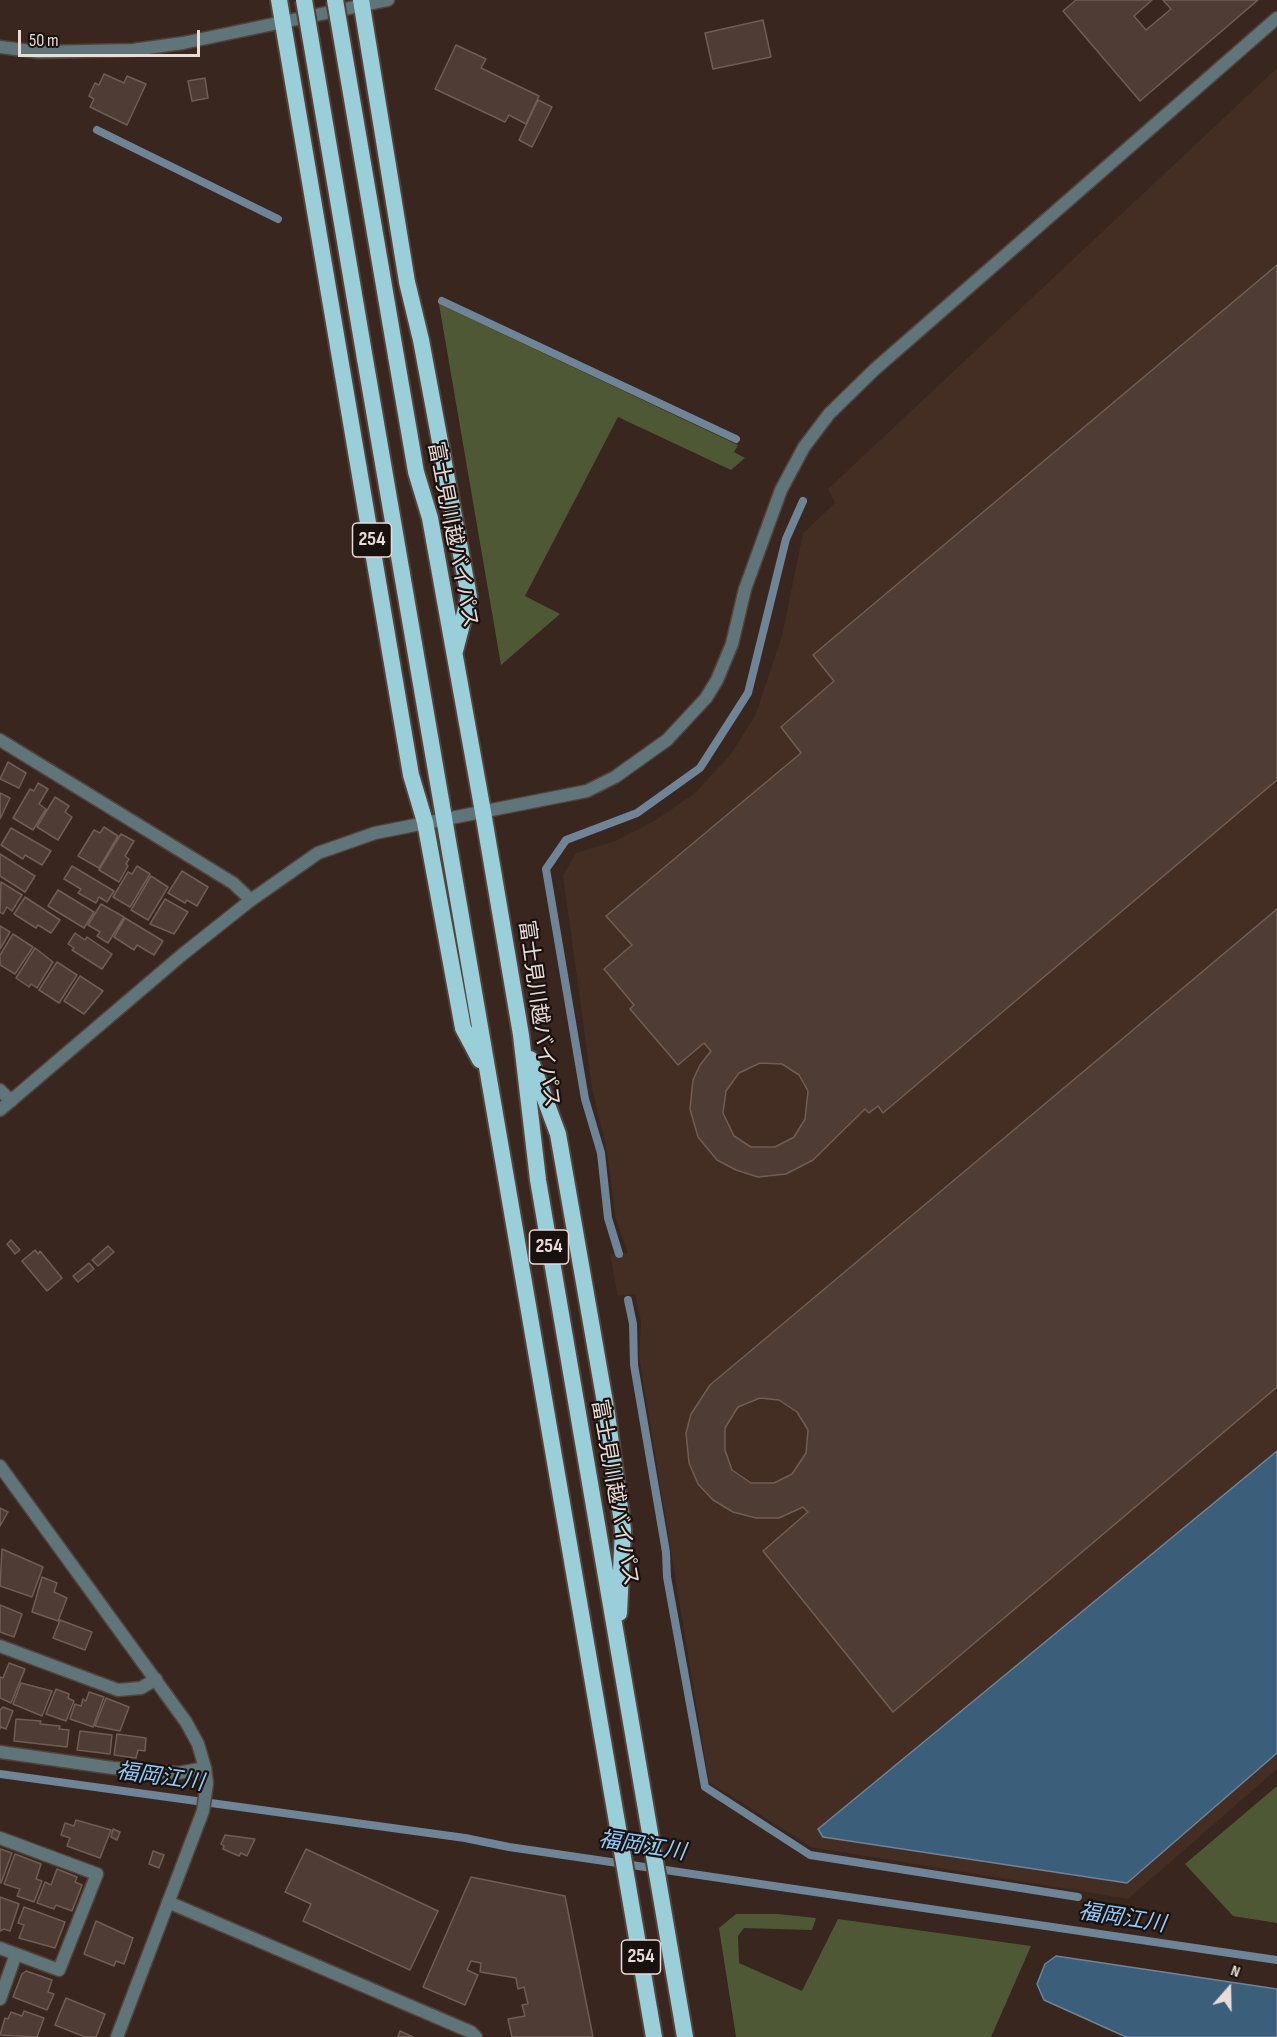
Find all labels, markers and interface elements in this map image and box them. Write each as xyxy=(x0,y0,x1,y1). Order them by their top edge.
scale bar xyxy=(21,18,202,56)
text: 50 m xyxy=(29,30,59,51)
street label: 富士見川越バイパス xyxy=(422,440,482,630)
road number: 254 xyxy=(352,523,392,557)
street label: 富士見川越バイパス xyxy=(512,919,564,1109)
road number: 254 xyxy=(530,1230,568,1264)
street label: 富士見川越バイパス xyxy=(585,1398,643,1588)
water label: 福岡江川 xyxy=(115,1759,205,1797)
water label: 福岡江川 xyxy=(596,1827,688,1867)
water label: 福岡江川 xyxy=(1076,1899,1168,1939)
road number: 254 xyxy=(622,1940,660,1974)
north arrow xyxy=(1199,1959,1259,2019)
text: N xyxy=(1228,1961,1243,1982)

